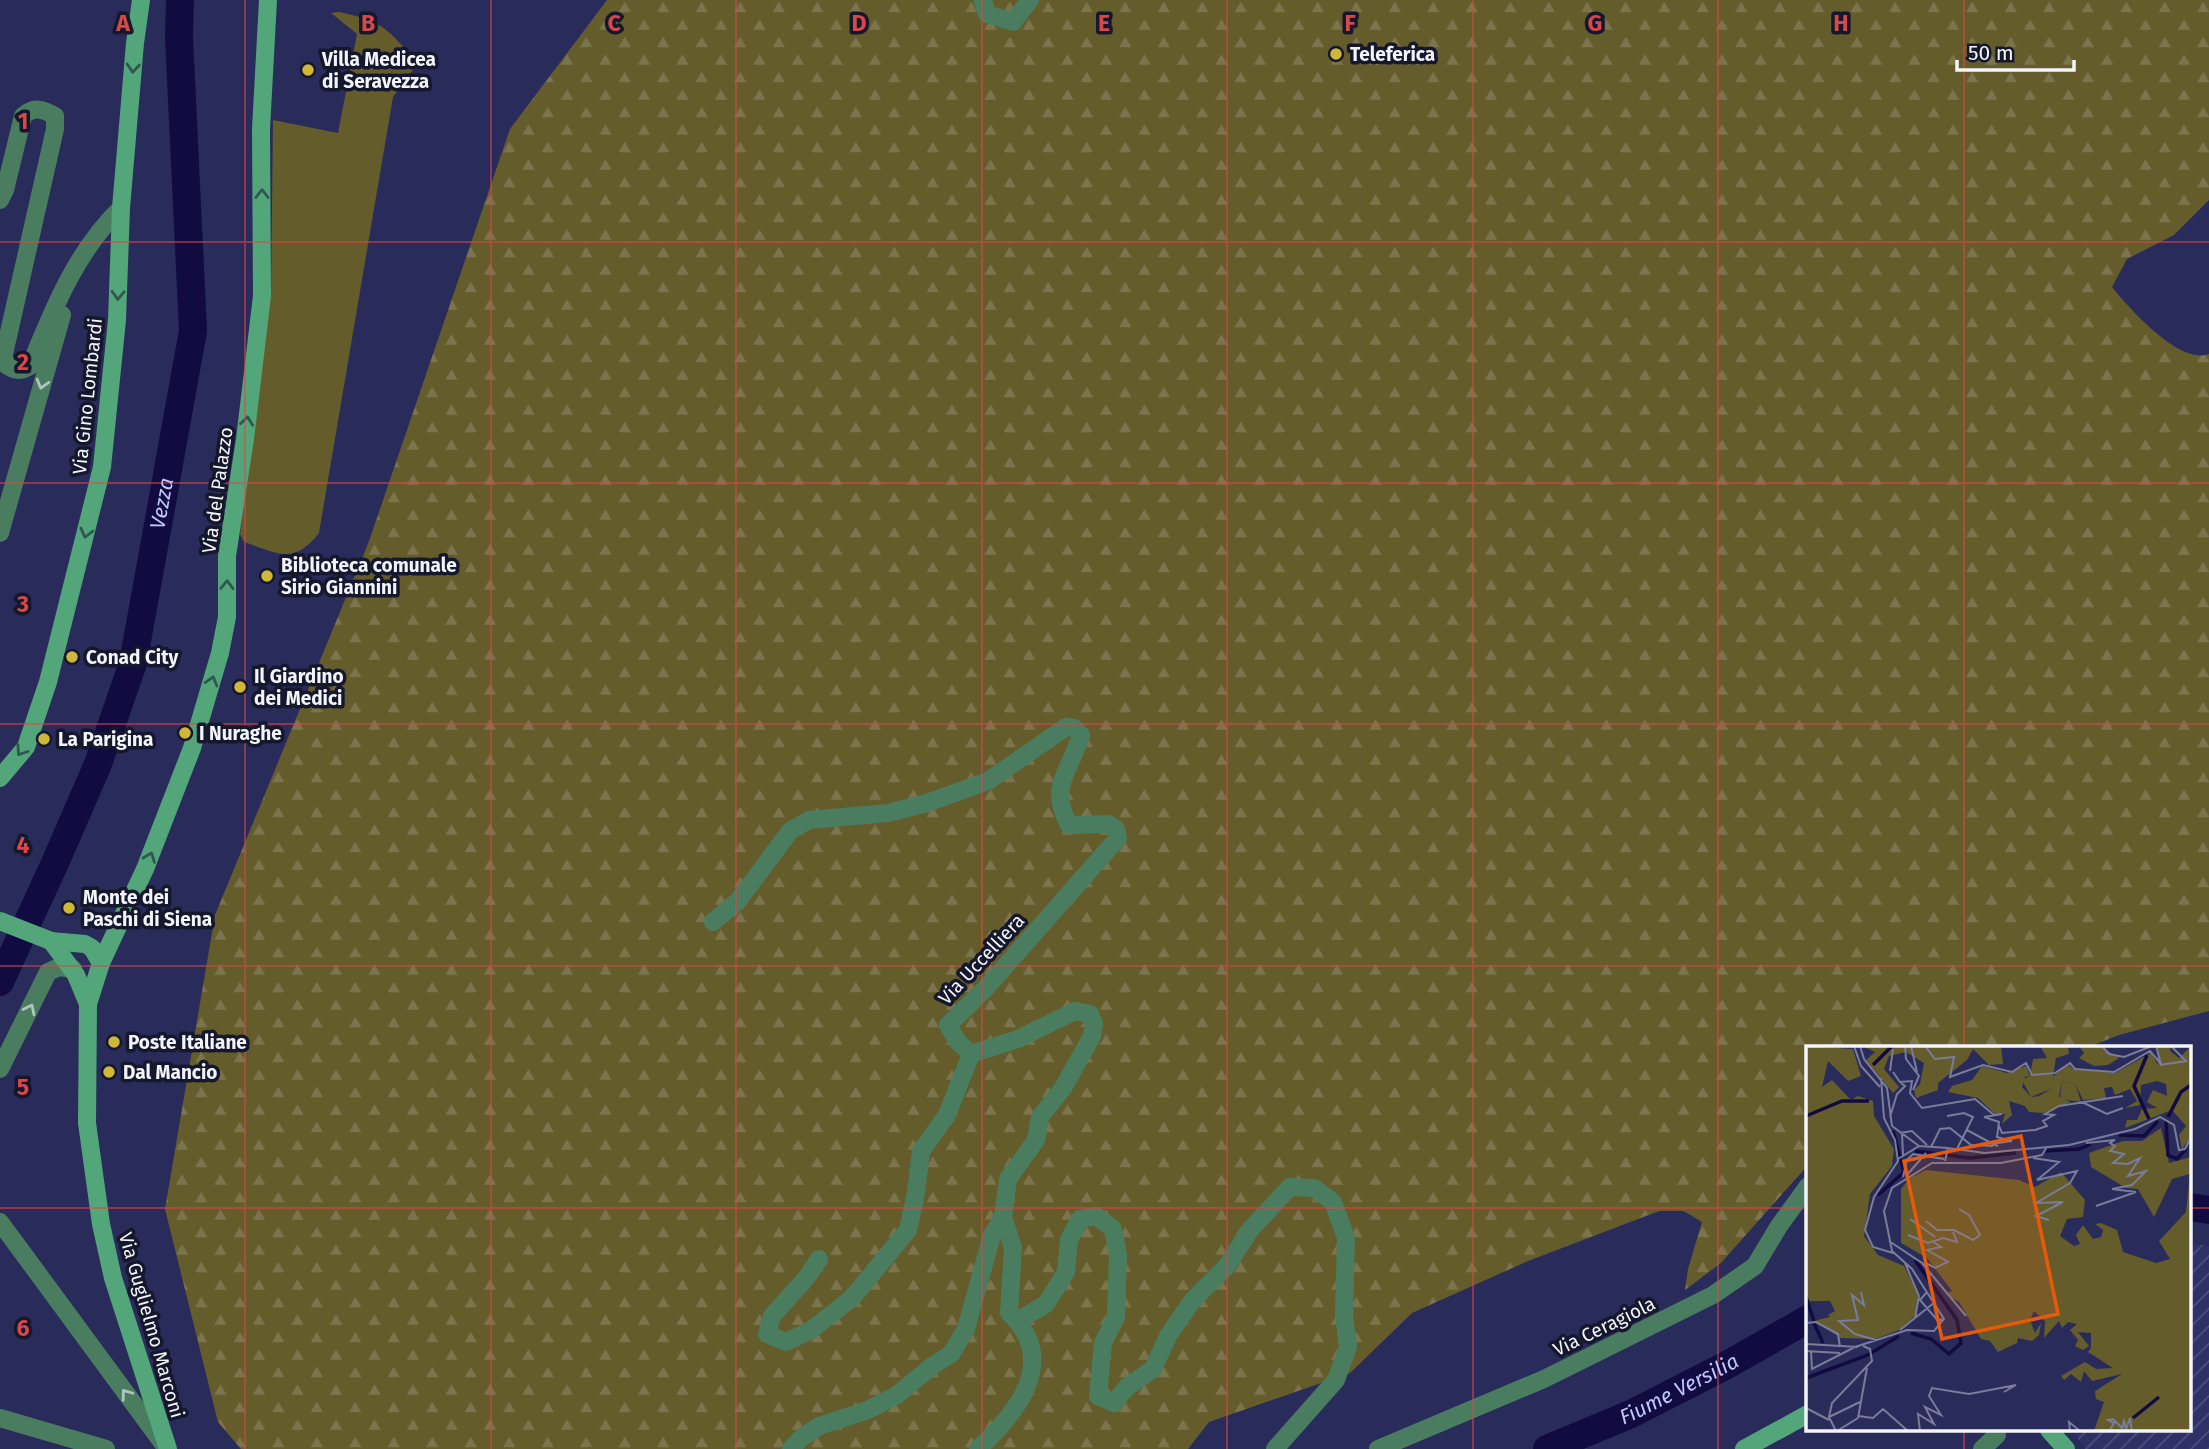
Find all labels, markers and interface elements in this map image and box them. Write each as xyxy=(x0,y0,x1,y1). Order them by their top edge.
text: A xyxy=(115,9,130,37)
text: B xyxy=(361,9,375,37)
text: C xyxy=(607,9,621,37)
text: D xyxy=(852,9,867,37)
text: E xyxy=(1098,9,1110,37)
text: F xyxy=(1344,9,1356,37)
text: G xyxy=(1588,9,1602,37)
text: H xyxy=(1833,9,1849,37)
scale bar xyxy=(1957,28,2074,72)
text: 50 m xyxy=(1968,40,2014,66)
place label: Teleferica xyxy=(1350,43,1435,66)
marker: Teleferica xyxy=(1328,46,1344,62)
place label: Villa Medicea di Seravezza xyxy=(321,48,436,93)
marker: Villa Medicea di Seravezza xyxy=(300,62,316,78)
one-way arrow xyxy=(126,63,141,74)
text: 1 xyxy=(18,107,28,135)
one-way arrow xyxy=(254,188,270,199)
one-way arrow xyxy=(110,289,125,300)
street label: Via Gino Lombardi xyxy=(68,317,107,475)
text: 2 xyxy=(17,348,29,376)
one-way arrow xyxy=(36,378,51,390)
one-way arrow xyxy=(240,415,255,426)
street label: Via del Palazzo xyxy=(197,426,238,555)
water label: Vezza xyxy=(144,476,179,531)
one-way arrow xyxy=(80,527,94,539)
place label: Biblioteca comunale Sirio Giannini xyxy=(281,554,457,599)
marker: Biblioteca comunale Sirio Giannini xyxy=(259,568,275,584)
one-way arrow xyxy=(219,579,235,590)
text: 3 xyxy=(16,590,29,618)
place label: Conad City xyxy=(86,646,178,669)
marker: Conad City xyxy=(64,649,80,665)
place label: Il Giardino dei Medici xyxy=(254,665,344,710)
one-way arrow xyxy=(203,676,218,688)
marker: Il Giardino dei Medici xyxy=(232,679,248,695)
place label: I Nuraghe xyxy=(199,722,282,745)
marker: I Nuraghe xyxy=(177,725,193,741)
place label: La Parigina xyxy=(58,728,153,751)
marker: La Parigina xyxy=(36,731,52,747)
one-way arrow xyxy=(17,743,29,756)
text: 4 xyxy=(17,831,30,859)
one-way arrow xyxy=(142,851,156,863)
place label: Monte dei Paschi di Siena xyxy=(83,886,212,931)
marker: Monte dei Paschi di Siena xyxy=(61,900,77,916)
street label: Via Uccelliera xyxy=(934,909,1029,1009)
one-way arrow xyxy=(21,1004,35,1016)
place label: Poste Italiane xyxy=(128,1031,247,1054)
marker: Poste Italiane xyxy=(106,1034,122,1050)
inset map xyxy=(1806,1046,2192,1432)
place label: Dal Mancio xyxy=(123,1061,217,1084)
marker: Dal Mancio xyxy=(101,1064,117,1080)
text: 5 xyxy=(17,1073,29,1101)
street label: Via Guglielmo Marconi xyxy=(114,1230,189,1420)
street label: Via Ceragiola xyxy=(1549,1292,1659,1361)
text: 6 xyxy=(17,1314,30,1342)
water label: Fiume Versilia xyxy=(1616,1348,1743,1430)
one-way arrow xyxy=(122,1389,134,1402)

